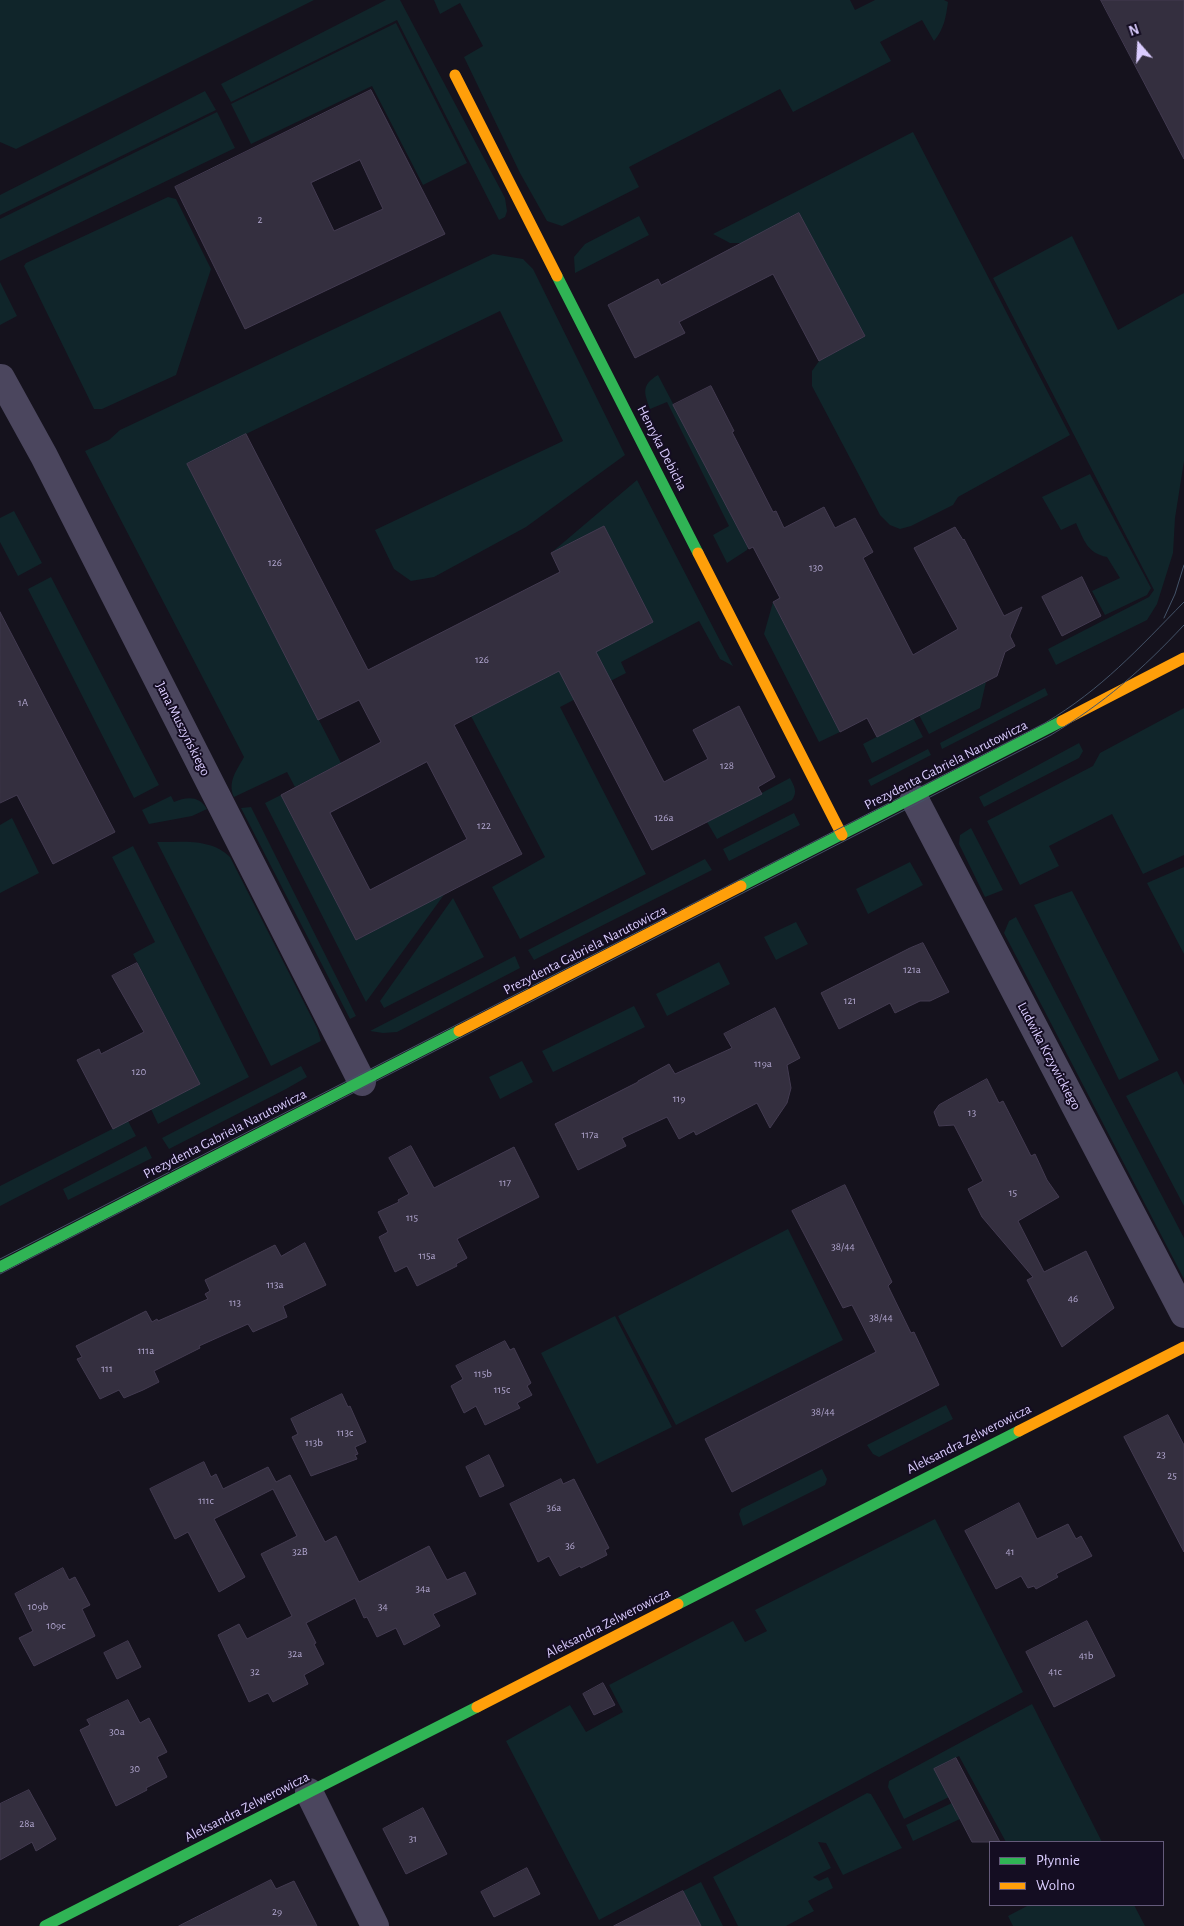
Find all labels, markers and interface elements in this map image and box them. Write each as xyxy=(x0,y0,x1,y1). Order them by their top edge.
north arrow xyxy=(1114,20,1164,70)
text: N xyxy=(1127,23,1141,39)
house number: 2 xyxy=(257,213,263,227)
street label: Henryka Debicha xyxy=(633,402,691,494)
house number: 126 xyxy=(268,556,282,570)
house number: 130 xyxy=(809,561,823,575)
house number: 126 xyxy=(475,653,489,667)
street label: Jana Muszyńskiego xyxy=(152,679,214,779)
house number: 1A xyxy=(18,696,28,710)
street label: Prezydenta Gabriela Narutowicza xyxy=(862,716,1030,814)
house number: 128 xyxy=(720,759,734,773)
house number: 126a xyxy=(654,811,674,825)
house number: 122 xyxy=(477,819,491,833)
street label: Prezydenta Gabriela Narutowicza xyxy=(501,901,669,999)
house number: 121a xyxy=(903,963,921,977)
house number: 121 xyxy=(844,994,856,1008)
street label: Ludwika Krzywickiego xyxy=(1013,999,1085,1113)
house number: 119a xyxy=(754,1057,772,1071)
house number: 120 xyxy=(132,1065,146,1079)
street label: Prezydenta Gabriela Narutowicza xyxy=(141,1085,309,1183)
house number: 119 xyxy=(673,1092,685,1106)
house number: 13 xyxy=(968,1106,976,1120)
house number: 117a xyxy=(581,1128,599,1142)
house number: 117 xyxy=(499,1176,511,1190)
house number: 15 xyxy=(1009,1186,1017,1200)
house number: 115 xyxy=(406,1211,418,1225)
house number: 38/44 xyxy=(831,1240,855,1254)
house number: 115a xyxy=(418,1249,436,1263)
house number: 113a xyxy=(266,1278,284,1292)
house number: 46 xyxy=(1068,1292,1078,1306)
house number: 113 xyxy=(229,1296,241,1310)
house number: 38/44 xyxy=(869,1311,893,1325)
house number: 111a xyxy=(138,1344,154,1358)
house number: 111 xyxy=(101,1362,113,1376)
house number: 115b xyxy=(474,1367,492,1381)
house number: 115c xyxy=(494,1383,510,1397)
street label: Aleksandra Zelwerowicza xyxy=(904,1400,1034,1478)
house number: 38/44 xyxy=(811,1405,835,1419)
house number: 113c xyxy=(337,1426,353,1440)
house number: 113b xyxy=(305,1436,323,1450)
house number: 23 xyxy=(1156,1448,1166,1462)
house number: 25 xyxy=(1167,1469,1177,1483)
house number: 111c xyxy=(198,1494,214,1508)
house number: 36a xyxy=(547,1501,561,1515)
house number: 36 xyxy=(565,1539,575,1553)
house number: 32B xyxy=(292,1545,308,1559)
house number: 41 xyxy=(1005,1545,1015,1559)
house number: 34a xyxy=(416,1582,430,1596)
street label: Aleksandra Zelwerowicza xyxy=(543,1584,673,1662)
house number: 109b xyxy=(28,1600,48,1614)
house number: 34 xyxy=(378,1600,388,1614)
house number: 109c xyxy=(47,1619,65,1633)
house number: 32a xyxy=(288,1647,302,1661)
house number: 41b xyxy=(1079,1649,1093,1663)
house number: 32 xyxy=(250,1665,260,1679)
house number: 41c xyxy=(1048,1665,1062,1679)
house number: 30a xyxy=(109,1725,125,1739)
house number: 30 xyxy=(130,1762,140,1776)
street label: Aleksandra Zelwerowicza xyxy=(182,1768,312,1846)
house number: 28a xyxy=(19,1817,35,1831)
house number: 31 xyxy=(409,1832,417,1846)
legend xyxy=(989,1841,1164,1906)
text: Płynnie xyxy=(1036,1853,1080,1868)
text: Wolno xyxy=(1036,1878,1075,1893)
house number: 29 xyxy=(272,1905,282,1919)

